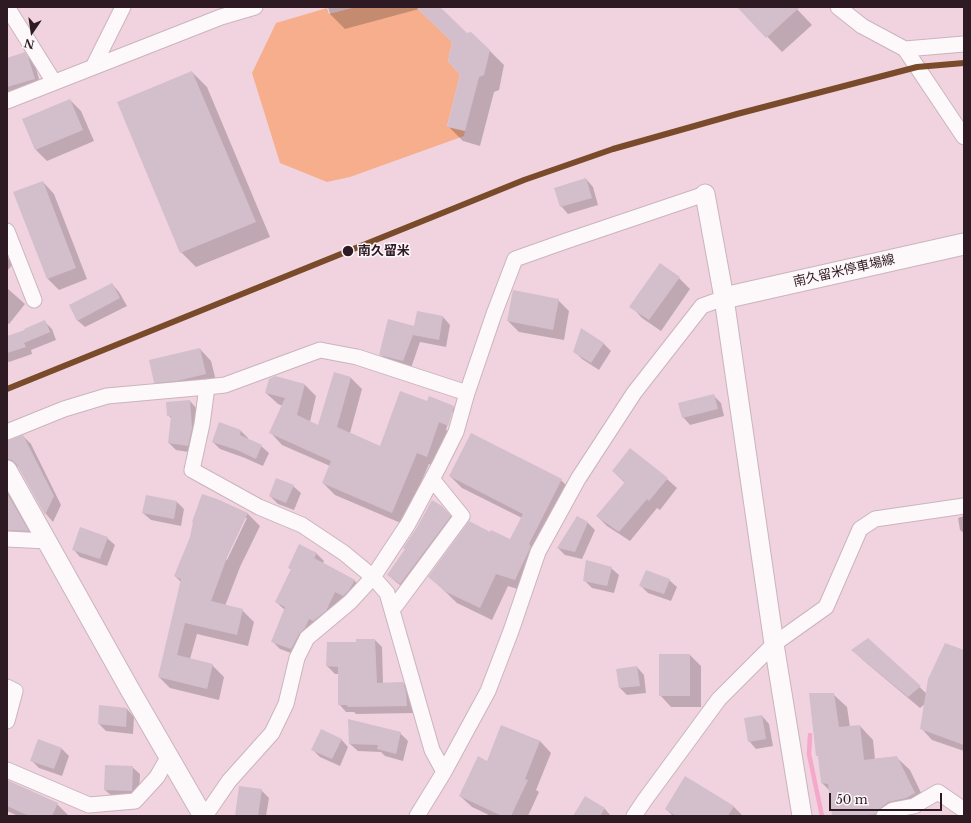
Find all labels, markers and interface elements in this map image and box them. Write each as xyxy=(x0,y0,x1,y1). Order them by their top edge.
north arrow xyxy=(12,12,52,52)
text: N xyxy=(23,36,36,52)
place label: 南久留米 xyxy=(358,243,410,259)
marker: 南久留米 xyxy=(341,244,355,258)
street label: 南久留米停車場線 xyxy=(792,252,896,290)
scale bar xyxy=(831,785,944,811)
text: 50 m xyxy=(836,792,868,807)

